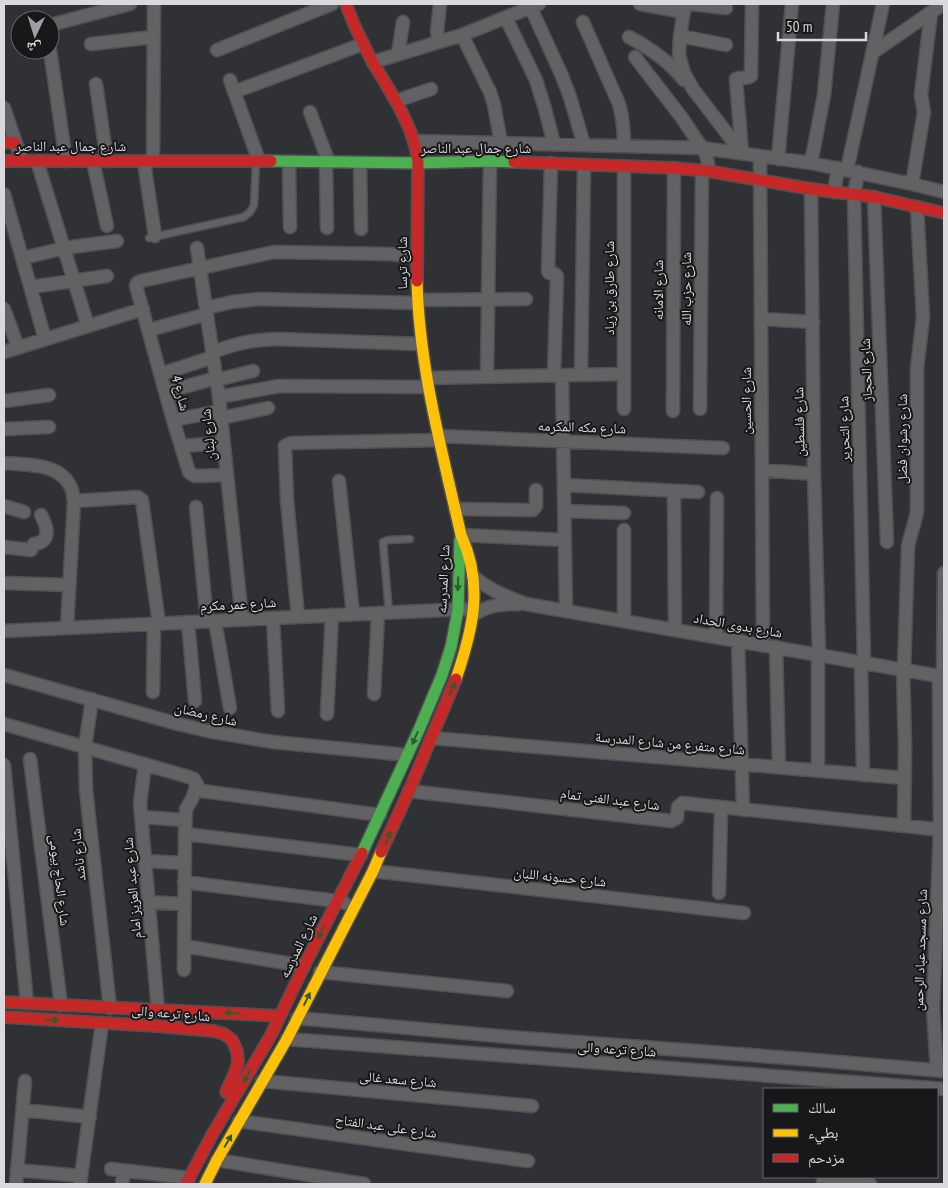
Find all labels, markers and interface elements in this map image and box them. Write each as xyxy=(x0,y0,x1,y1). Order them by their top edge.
north arrow xyxy=(10,10,60,60)
scale bar xyxy=(778,10,866,42)
text: 50 m xyxy=(786,17,812,36)
text: ش xyxy=(26,38,42,57)
street label: شارع جمال عبد الناصر xyxy=(15,137,126,156)
street label: شارع جمال عبد الناصر xyxy=(420,139,531,158)
street label: شارع ترسا xyxy=(393,237,412,289)
street label: شارع طارق بن زياد xyxy=(600,241,619,335)
street label: شارع حزب الله xyxy=(677,252,696,326)
street label: شارع الامانه xyxy=(649,260,668,320)
street label: شارع الحجاز xyxy=(856,338,877,403)
street label: شارع الحسين xyxy=(737,367,756,435)
street label: شارع 4 xyxy=(167,373,194,413)
street label: شارع فلسطين xyxy=(789,387,810,457)
street label: شارع رشوان فضل xyxy=(893,394,912,484)
street label: شارع التحرير xyxy=(834,396,855,463)
street label: شارع لبنان xyxy=(196,408,221,462)
street label: شارع مكه المكرمه xyxy=(537,416,627,439)
street label: شارع المدرسه xyxy=(432,544,455,614)
one-way arrow xyxy=(454,576,462,592)
street label: شارع عمر مكرم xyxy=(199,593,277,616)
street label: شارع بدوى الحداد xyxy=(692,608,784,643)
one-way arrow xyxy=(449,682,457,696)
street label: شارع رمضان xyxy=(173,698,239,731)
street label: شارع متفرع من شارع المدرسة xyxy=(594,727,746,760)
one-way arrow xyxy=(410,731,418,745)
street label: شارع عبد الغنى تمام xyxy=(559,784,661,815)
street label: شارع ناشد xyxy=(66,828,91,882)
one-way arrow xyxy=(384,831,392,845)
street label: شارع الحاج بيومى xyxy=(44,833,75,927)
street label: شارع عبد العزيز امام xyxy=(119,837,146,939)
street label: شارع حسونه اللبان xyxy=(513,863,607,892)
street label: شارع مسجد عباد الرحمن xyxy=(909,888,932,1012)
street label: شارع المدرسه xyxy=(275,911,322,982)
one-way arrow xyxy=(317,925,325,939)
one-way arrow xyxy=(303,992,311,1006)
street label: شارع ترعه والى xyxy=(131,1001,211,1026)
one-way arrow xyxy=(223,1009,239,1017)
one-way arrow xyxy=(45,1016,61,1024)
street label: شارع ترعه والى xyxy=(577,1037,657,1062)
street label: شارع سعد غالى xyxy=(359,1067,437,1092)
one-way arrow xyxy=(242,1070,251,1083)
legend xyxy=(763,1088,938,1178)
text: سالك xyxy=(808,1098,836,1117)
street label: شارع على عبد الفتاح xyxy=(334,1110,438,1143)
text: بطيء xyxy=(808,1123,838,1145)
one-way arrow xyxy=(223,1134,232,1148)
text: مزدحم xyxy=(808,1148,845,1168)

